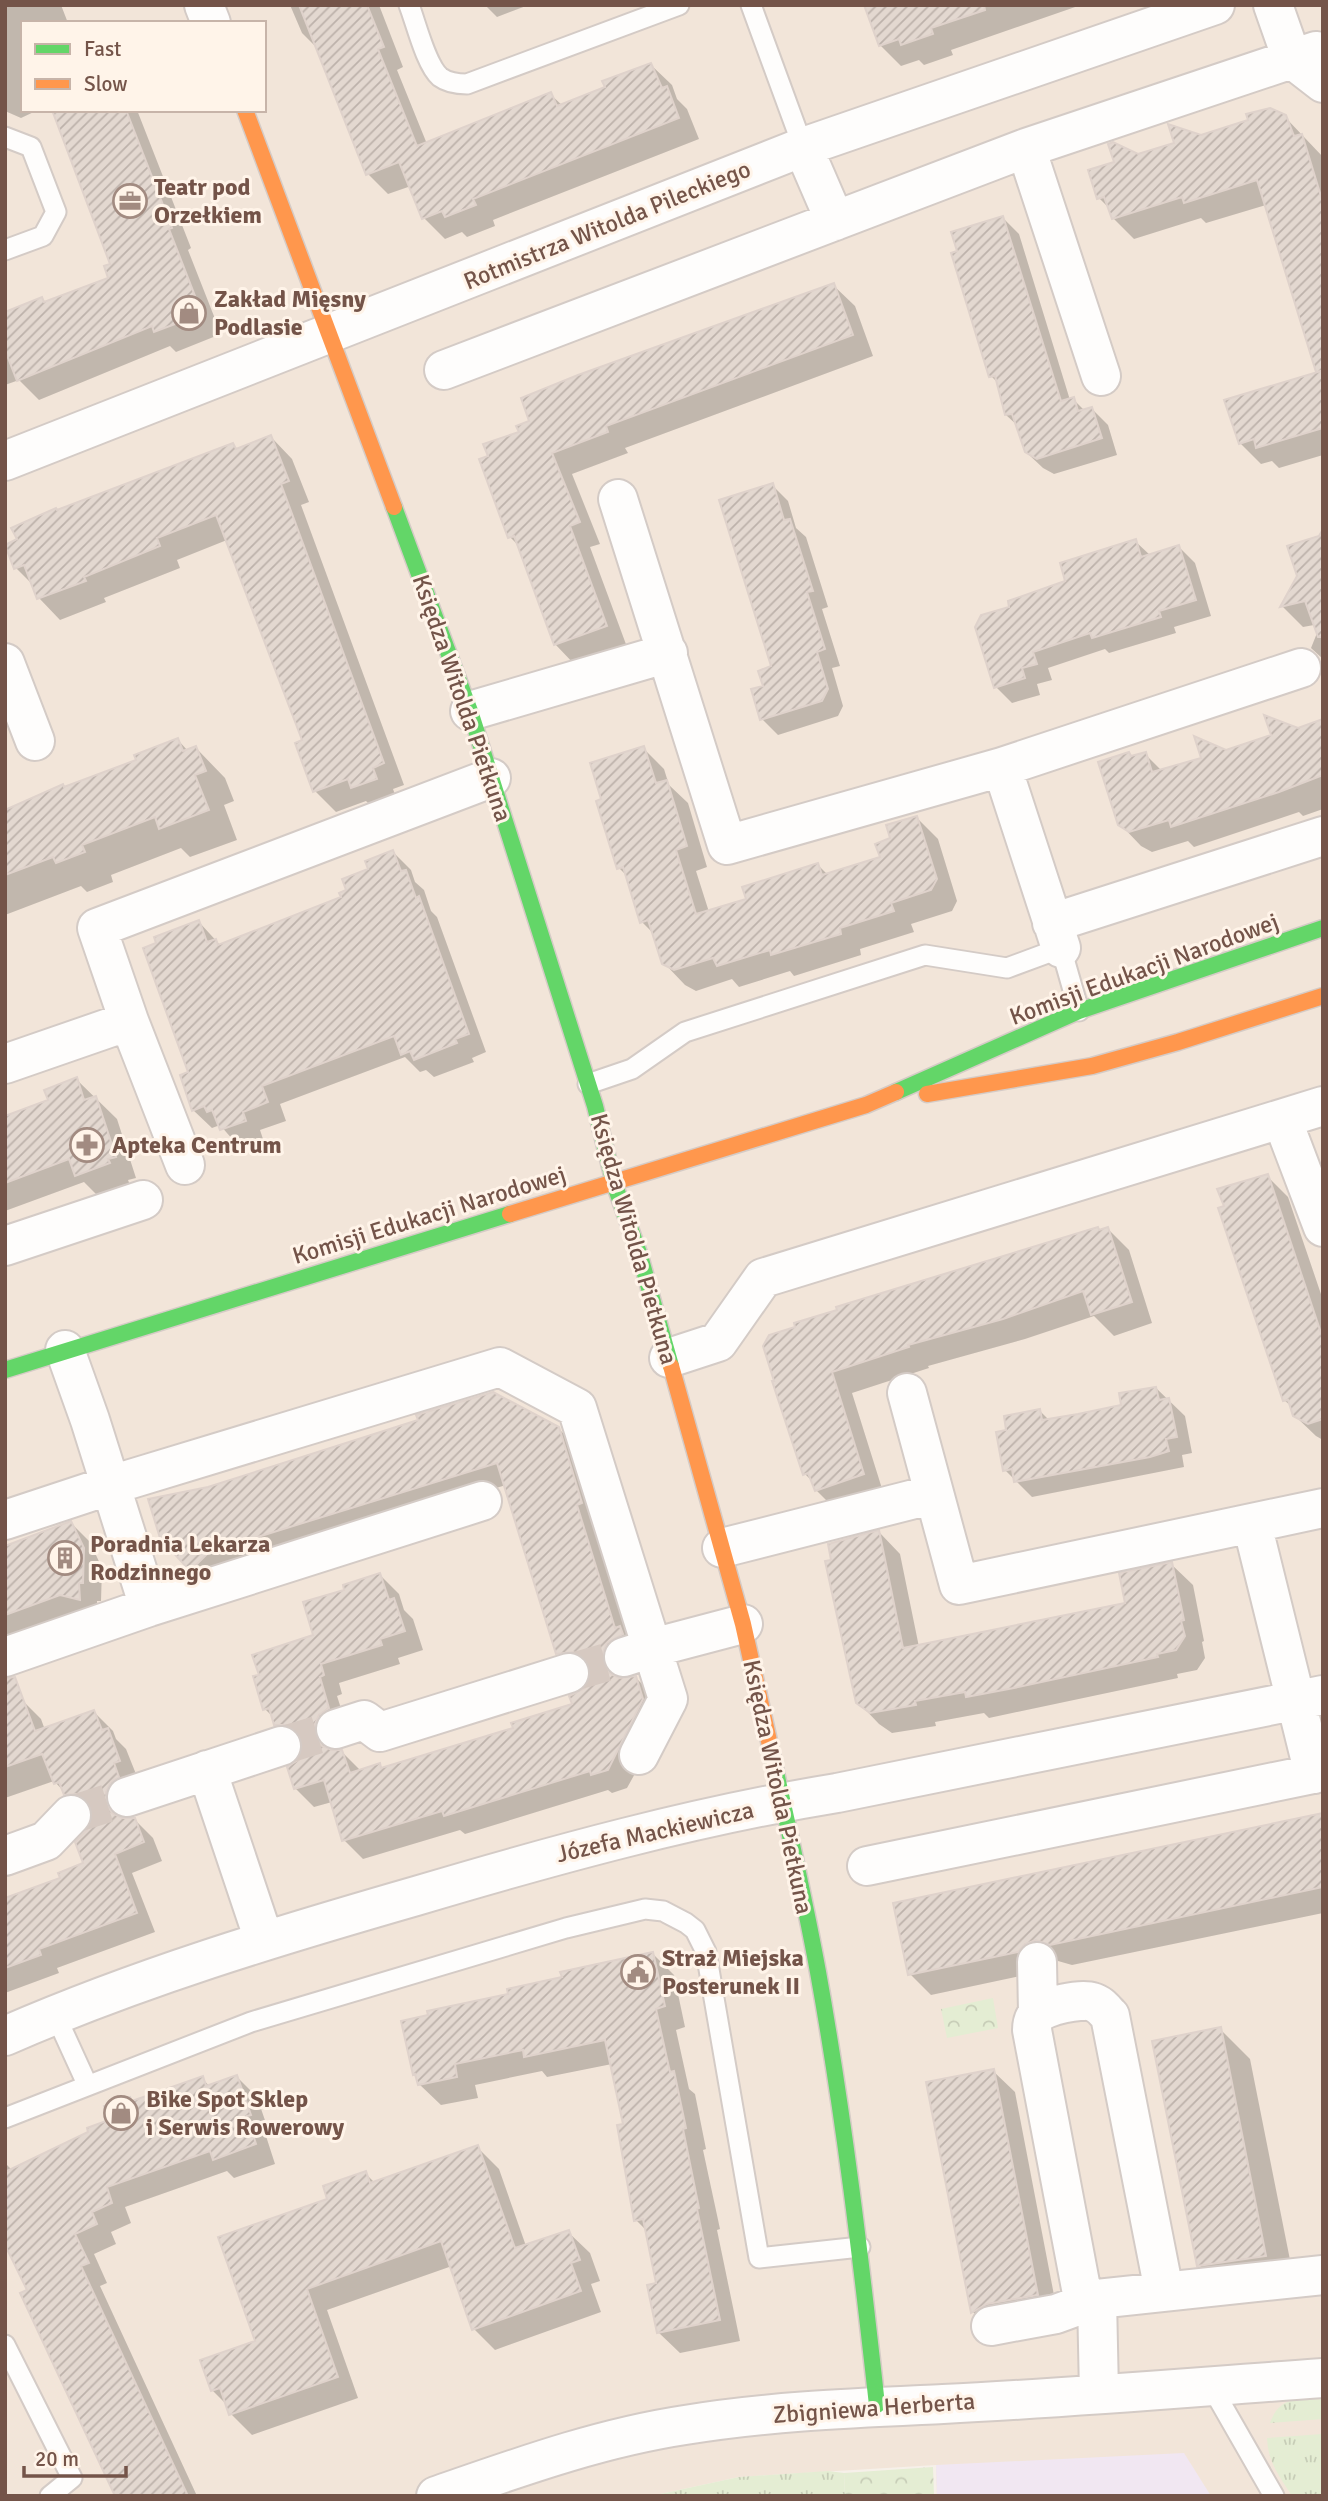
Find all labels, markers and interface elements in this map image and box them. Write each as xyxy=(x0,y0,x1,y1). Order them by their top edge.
legend xyxy=(21,21,266,112)
text: Fast xyxy=(84,36,121,62)
text: Slow xyxy=(84,71,128,97)
street label: Rotmistrza Witolda Pileckiego xyxy=(459,154,755,296)
place label: Teatr pod Orzełkiem xyxy=(154,172,262,230)
office icon: Teatr pod Orzełkiem xyxy=(111,182,149,220)
place label: Zakład Mięsny Podlasie xyxy=(214,284,366,342)
shop icon: Zakład Mięsny Podlasie xyxy=(170,294,208,332)
street label: Księdza Witolda Pietkuna xyxy=(406,571,518,825)
street label: Komisji Edukacji Narodowej xyxy=(1005,906,1283,1032)
street label: Księdza Witolda Pietkuna xyxy=(584,1110,684,1368)
pharmacy icon: Apteka Centrum xyxy=(68,1126,106,1164)
place label: Apteka Centrum xyxy=(112,1130,282,1160)
street label: Komisji Edukacji Narodowej xyxy=(289,1159,569,1271)
place label: Poradnia Lekarza Rodzinnego xyxy=(90,1529,270,1587)
building icon: Poradnia Lekarza Rodzinnego xyxy=(46,1539,84,1577)
street label: Księdza Witolda Pietkuna xyxy=(736,1657,820,1917)
street label: Józefa Mackiewicza xyxy=(553,1795,757,1869)
place label: Straż Miejska Posterunek II xyxy=(662,1943,804,2001)
public building icon: Straż Miejska Posterunek II xyxy=(619,1953,657,1991)
place label: Bike Spot Sklep i Serwis Rowerowy xyxy=(146,2084,344,2142)
shop icon: Bike Spot Sklep i Serwis Rowerowy xyxy=(102,2094,140,2132)
street label: Zbigniewa Herberta xyxy=(772,2386,976,2430)
scale bar xyxy=(24,2434,126,2478)
text: 20 m xyxy=(35,2446,79,2472)

